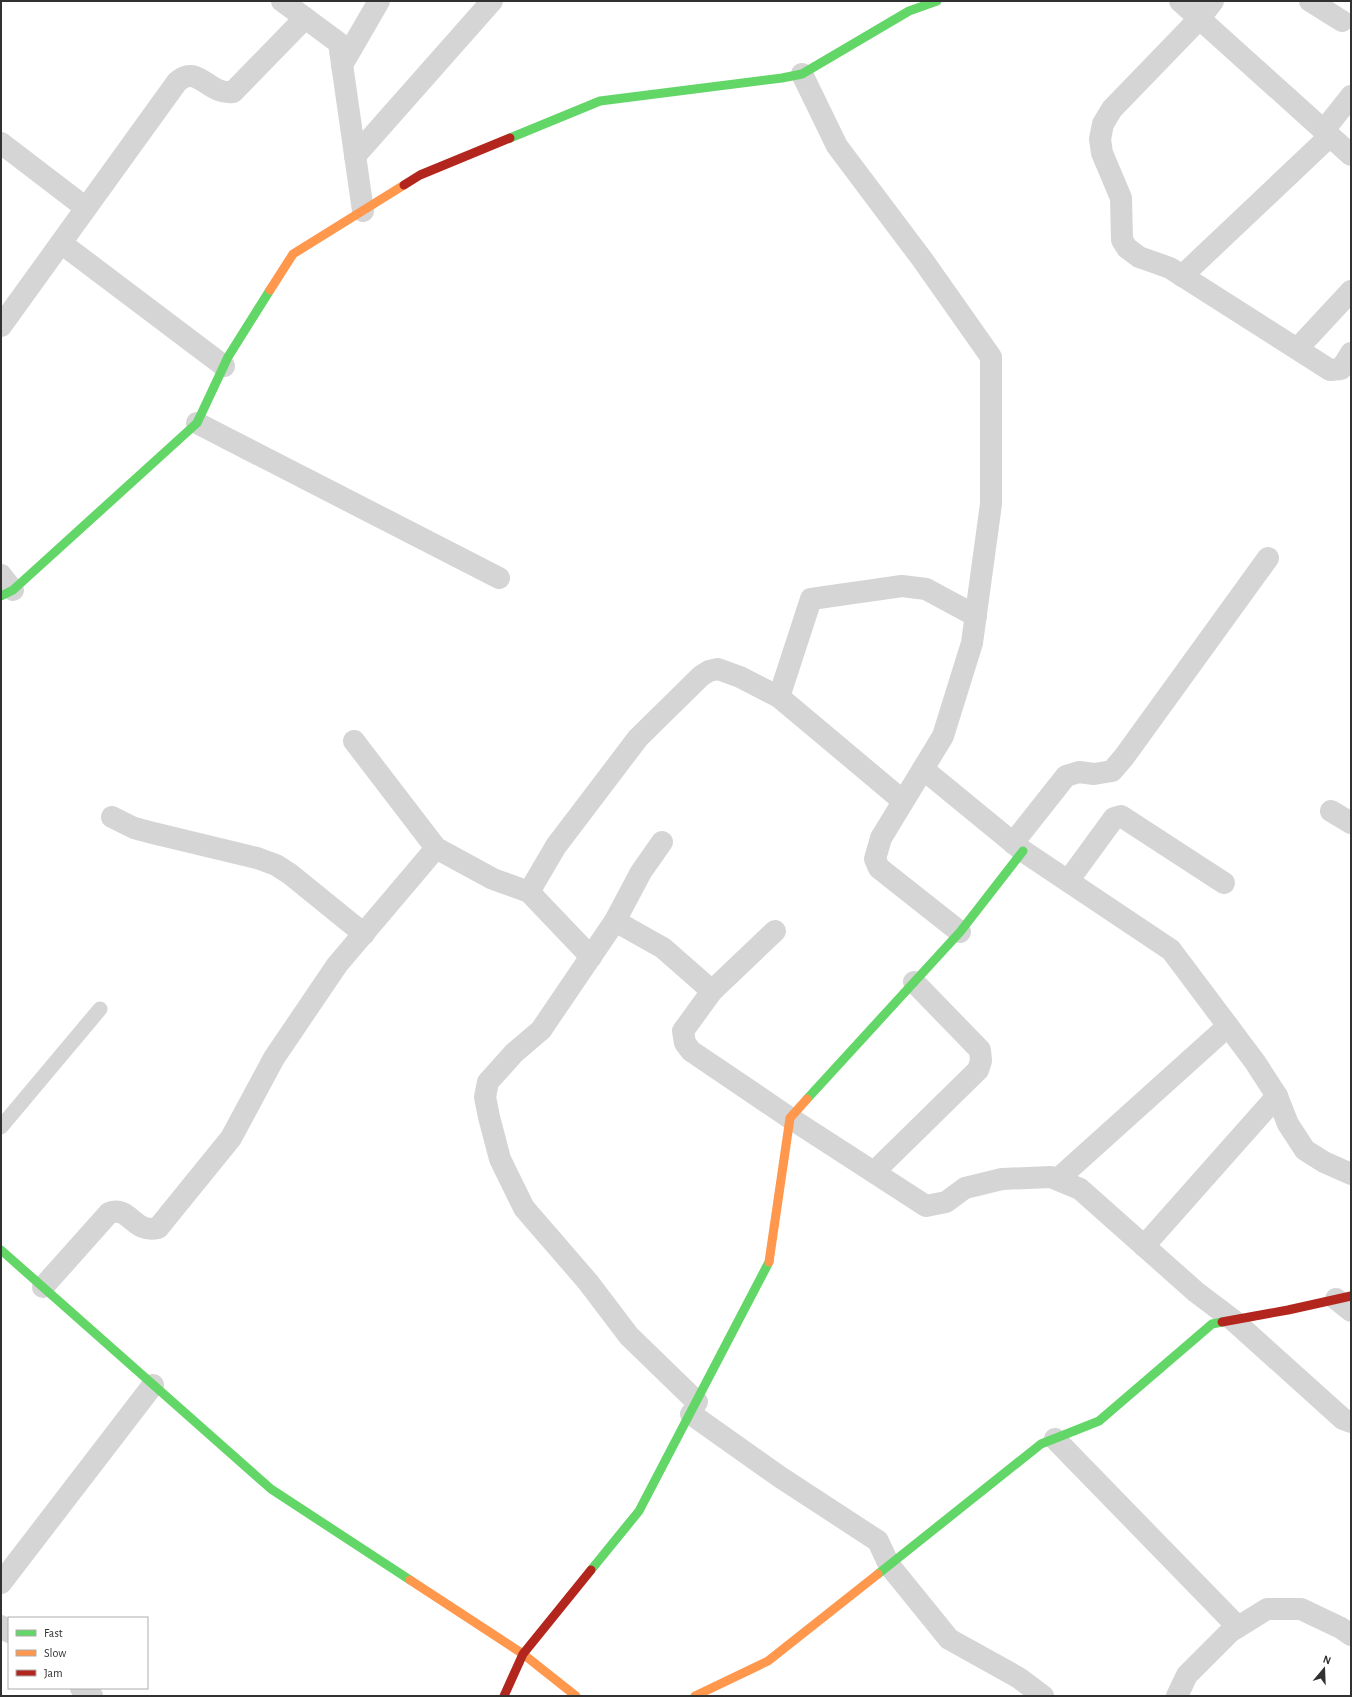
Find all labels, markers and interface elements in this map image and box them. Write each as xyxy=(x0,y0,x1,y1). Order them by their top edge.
legend xyxy=(8,1617,148,1689)
text: Fast xyxy=(44,1627,63,1639)
text: Slow xyxy=(44,1647,66,1659)
north arrow xyxy=(1304,1649,1344,1689)
text: N xyxy=(1322,1654,1333,1666)
text: Jam xyxy=(44,1667,63,1679)

